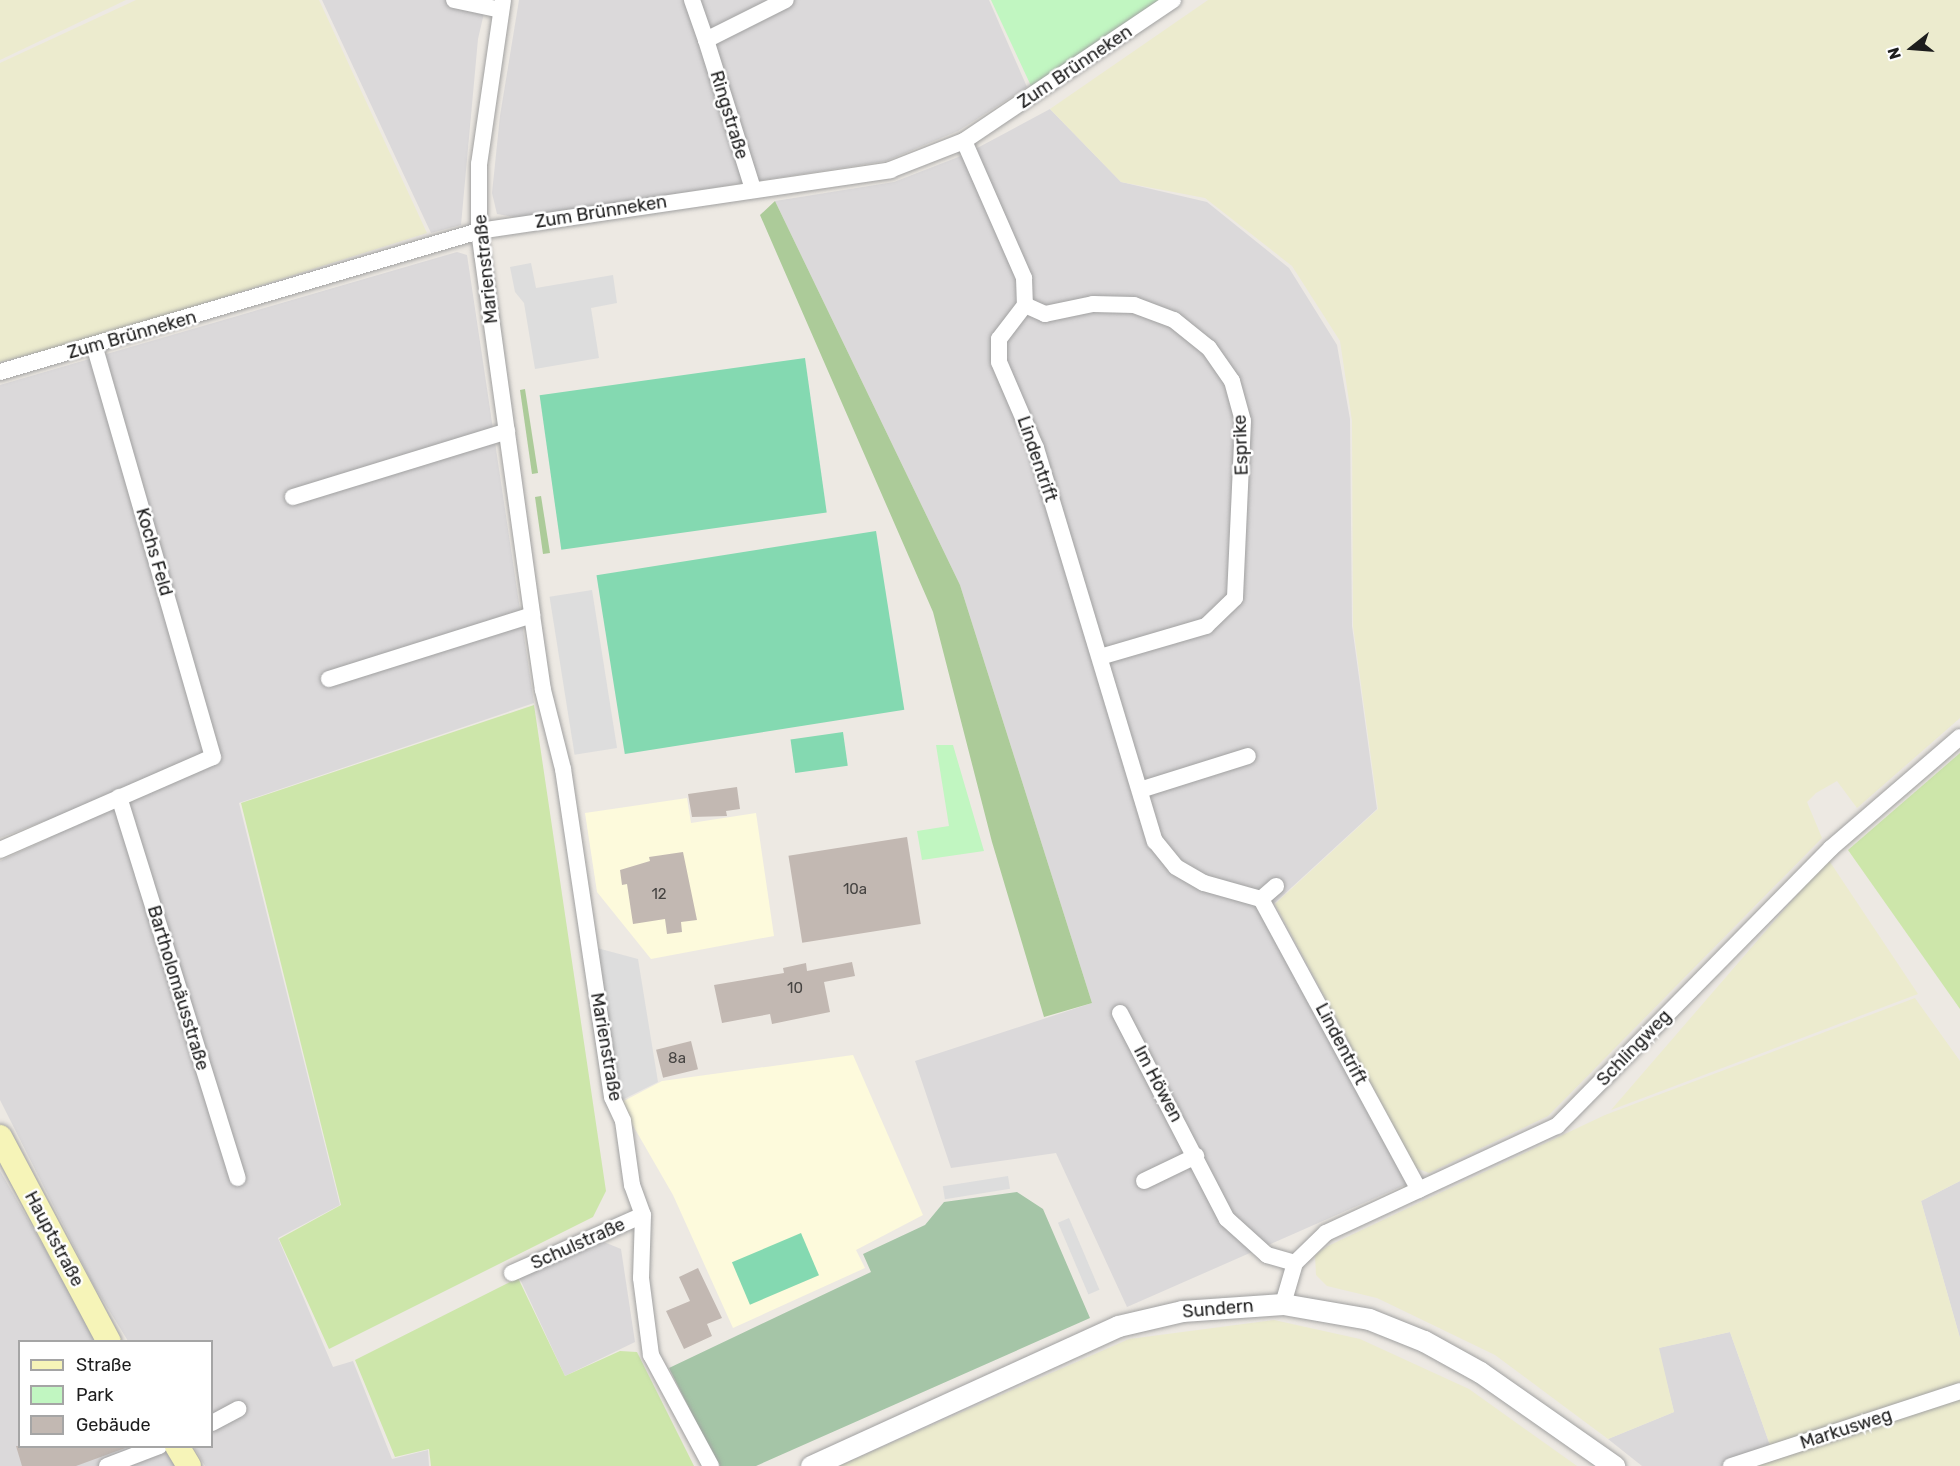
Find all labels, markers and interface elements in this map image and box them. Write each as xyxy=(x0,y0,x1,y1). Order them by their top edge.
north arrow xyxy=(1882,18,1942,78)
street label: Zum Brünneken xyxy=(1014,21,1136,113)
text: N xyxy=(1884,45,1905,62)
street label: Ringstraße xyxy=(705,68,753,162)
street label: Zum Brünneken xyxy=(534,191,668,233)
street label: Marienstraße xyxy=(470,213,502,325)
street label: Zum Brünneken xyxy=(65,306,199,364)
street label: Lindentrift xyxy=(1012,413,1062,505)
street label: Esprike xyxy=(1229,414,1253,476)
street label: Kochs Feld xyxy=(131,505,177,599)
house number: 10a xyxy=(843,881,867,899)
house number: 12 xyxy=(651,886,667,904)
street label: Bartholomäusstraße xyxy=(143,903,213,1073)
house number: 10 xyxy=(787,980,803,998)
street label: Marienstraße xyxy=(586,991,626,1103)
street label: Lindentrift xyxy=(1311,1000,1371,1088)
street label: Schlingweg xyxy=(1592,1005,1676,1091)
street label: Im Höwen xyxy=(1129,1042,1187,1126)
house number: 8a xyxy=(668,1050,686,1068)
street label: Hauptstraße xyxy=(20,1188,88,1290)
street label: Schulstraße xyxy=(528,1214,628,1274)
street label: Sundern xyxy=(1181,1295,1255,1323)
legend xyxy=(18,1340,213,1448)
text: Straße xyxy=(76,1354,132,1376)
text: Park xyxy=(76,1384,113,1406)
street label: Markusweg xyxy=(1797,1404,1895,1454)
text: Gebäude xyxy=(76,1414,151,1436)

